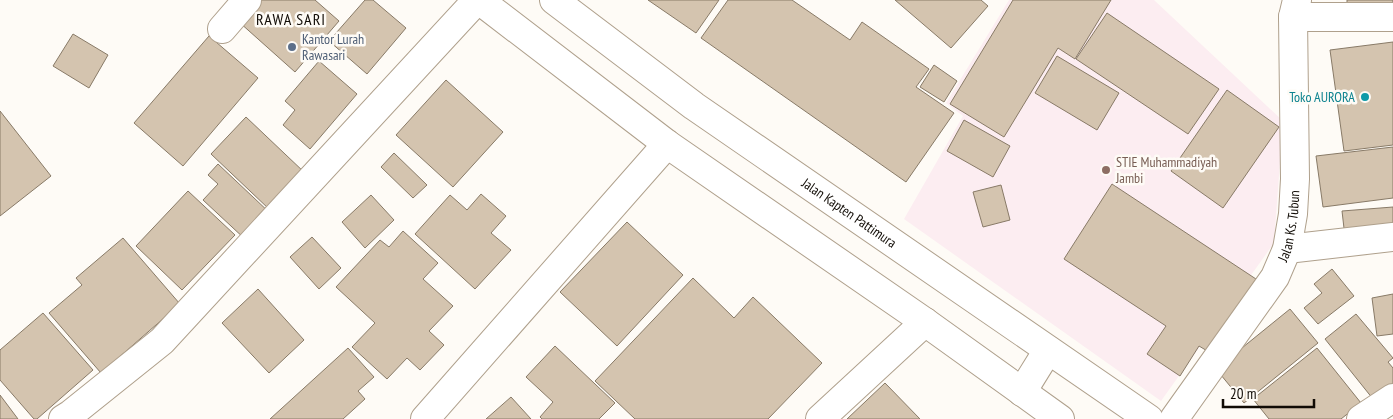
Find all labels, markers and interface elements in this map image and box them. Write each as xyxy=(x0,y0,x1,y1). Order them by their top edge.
district label: RAWA SARI xyxy=(256,9,326,29)
place label: Kantor Lurah Rawasari xyxy=(302,30,364,64)
marker: Kantor Lurah Rawasari xyxy=(286,41,298,53)
place label: Toko AURORA xyxy=(1289,88,1355,106)
marker: Toko AURORA xyxy=(1359,91,1371,103)
place label: STIE Muhammadiyah Jambi xyxy=(1115,153,1217,187)
marker: STIE Muhammadiyah Jambi xyxy=(1100,164,1112,176)
street label: Jalan Kapten Pattimura xyxy=(798,173,900,252)
street label: Jalan Ks. Tubun xyxy=(1273,190,1303,265)
scale bar xyxy=(1223,376,1314,408)
text: 20 m xyxy=(1230,384,1256,403)

